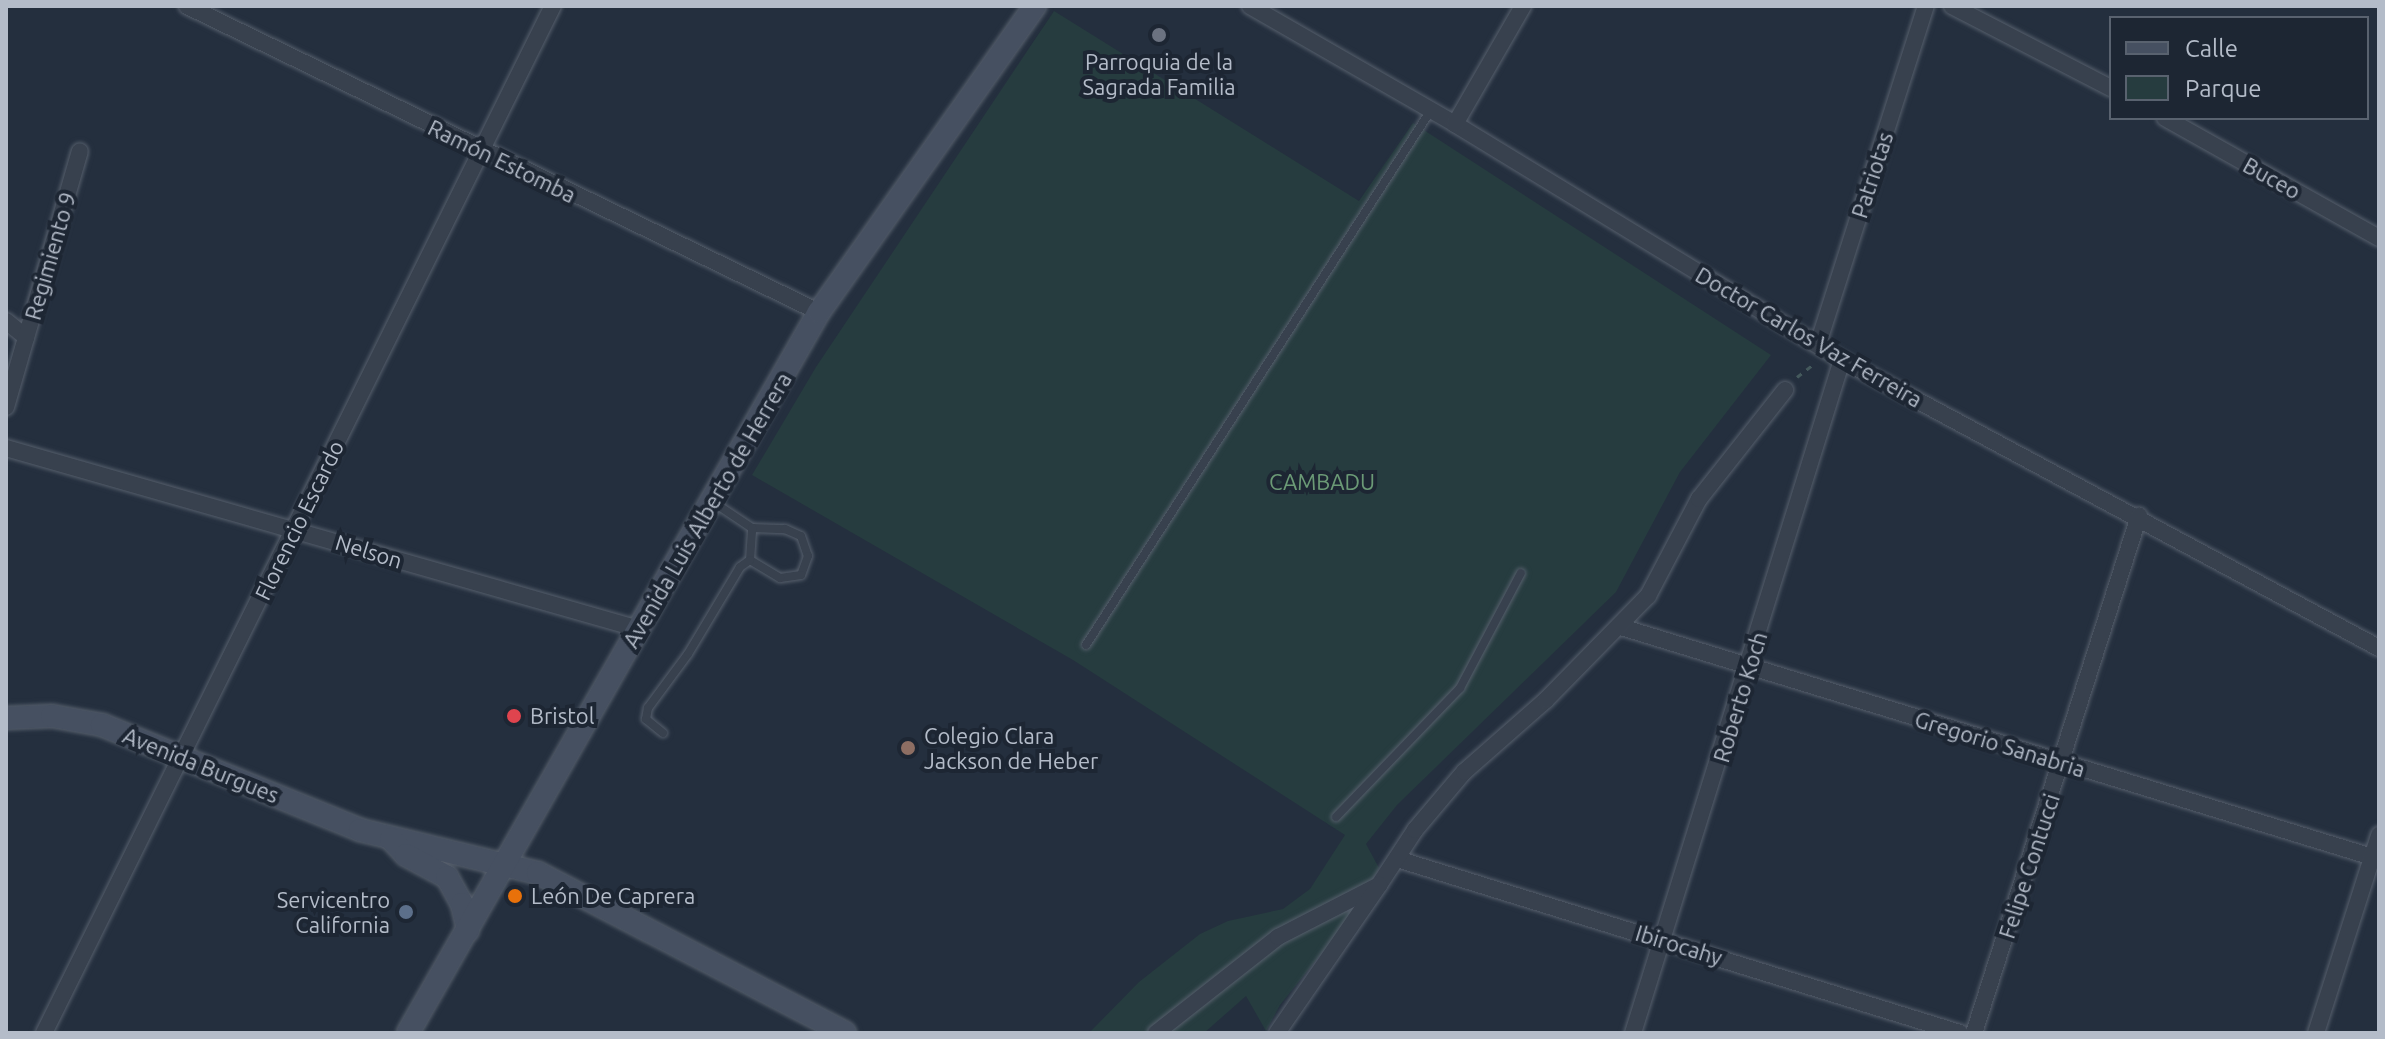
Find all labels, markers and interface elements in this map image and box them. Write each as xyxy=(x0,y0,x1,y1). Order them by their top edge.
legend xyxy=(2109,16,2369,120)
marker: Parroquia de la Sagrada Familia xyxy=(1150,26,1168,44)
text: Calle xyxy=(2185,35,2238,62)
place label: Parroquia de la Sagrada Familia xyxy=(1082,48,1236,100)
text: Parque xyxy=(2185,75,2262,102)
street label: Ramón Estomba xyxy=(424,114,580,208)
street label: Patriotas xyxy=(1846,129,1898,221)
street label: Buceo xyxy=(2239,151,2305,205)
street label: Regimiento 9 xyxy=(19,189,81,323)
street label: Doctor Carlos Vaz Ferreira xyxy=(1691,261,1927,413)
street label: Avenida Luis Alberto de Herrera xyxy=(617,368,797,652)
street label: Florencio Escardo xyxy=(249,436,349,604)
park label: CAMBADU xyxy=(1269,469,1375,495)
street label: Nelson xyxy=(332,528,406,574)
street label: Roberto Koch xyxy=(1708,629,1772,765)
place label: Bristol xyxy=(530,703,594,729)
street label: Gregorio Sanabria xyxy=(1912,706,2088,782)
marker: Bristol xyxy=(505,707,523,725)
street label: Avenida Burgues xyxy=(119,722,283,808)
place label: Colegio Clara Jackson de Heber xyxy=(924,722,1098,774)
marker: Colegio Clara Jackson de Heber xyxy=(899,739,917,757)
street label: Felipe Contucci xyxy=(1993,790,2065,942)
place label: León De Caprera xyxy=(531,883,695,909)
place label: Servicentro California xyxy=(277,886,390,938)
marker: León De Caprera xyxy=(506,887,524,905)
marker: Servicentro California xyxy=(397,903,415,921)
street label: Ibirocahy xyxy=(1632,919,1726,971)

